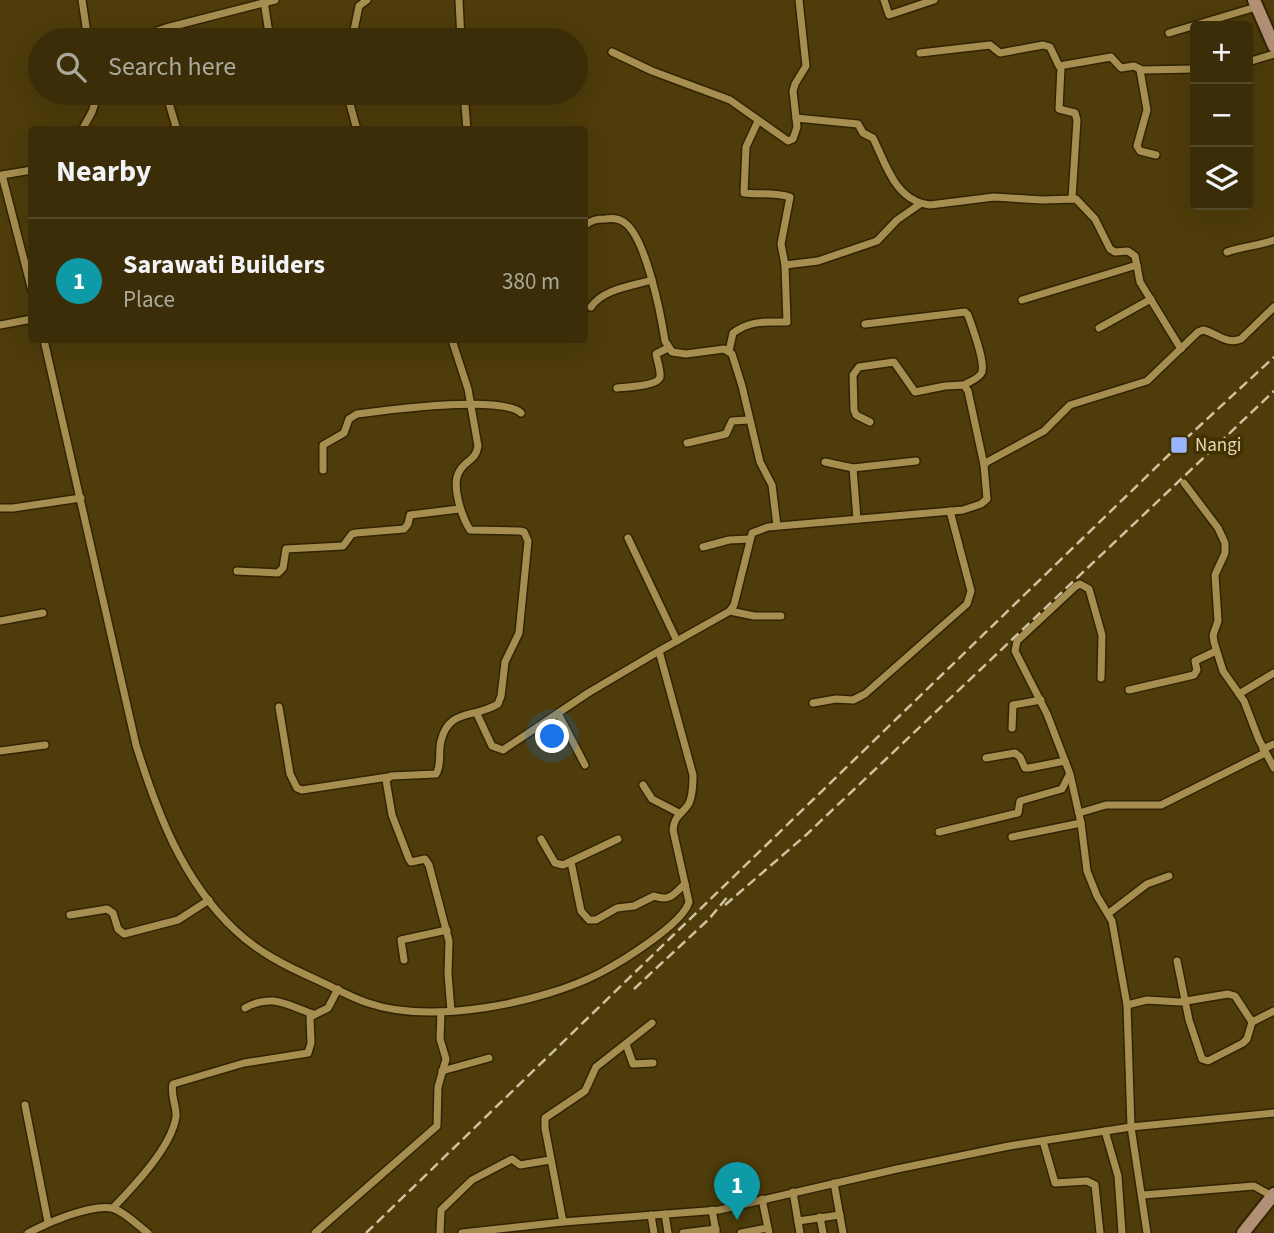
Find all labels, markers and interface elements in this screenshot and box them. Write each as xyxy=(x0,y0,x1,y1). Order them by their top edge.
map controls xyxy=(1190,21,1253,210)
button: + xyxy=(1190,21,1253,84)
search box xyxy=(28,28,588,105)
icon: search xyxy=(52,48,90,86)
text: Search here xyxy=(108,48,236,85)
button: − xyxy=(1190,84,1253,147)
button: layers xyxy=(1190,147,1253,210)
text: Nearby xyxy=(56,150,151,193)
text: Sarawati Builders xyxy=(123,246,325,283)
text: 1 xyxy=(73,265,85,298)
text: 380 m xyxy=(502,265,560,298)
text: Place xyxy=(123,283,175,316)
place label: Nangi xyxy=(1195,432,1242,459)
marker: Nangi xyxy=(1169,435,1189,455)
your location xyxy=(535,719,569,753)
pin: 1 xyxy=(714,1162,760,1220)

